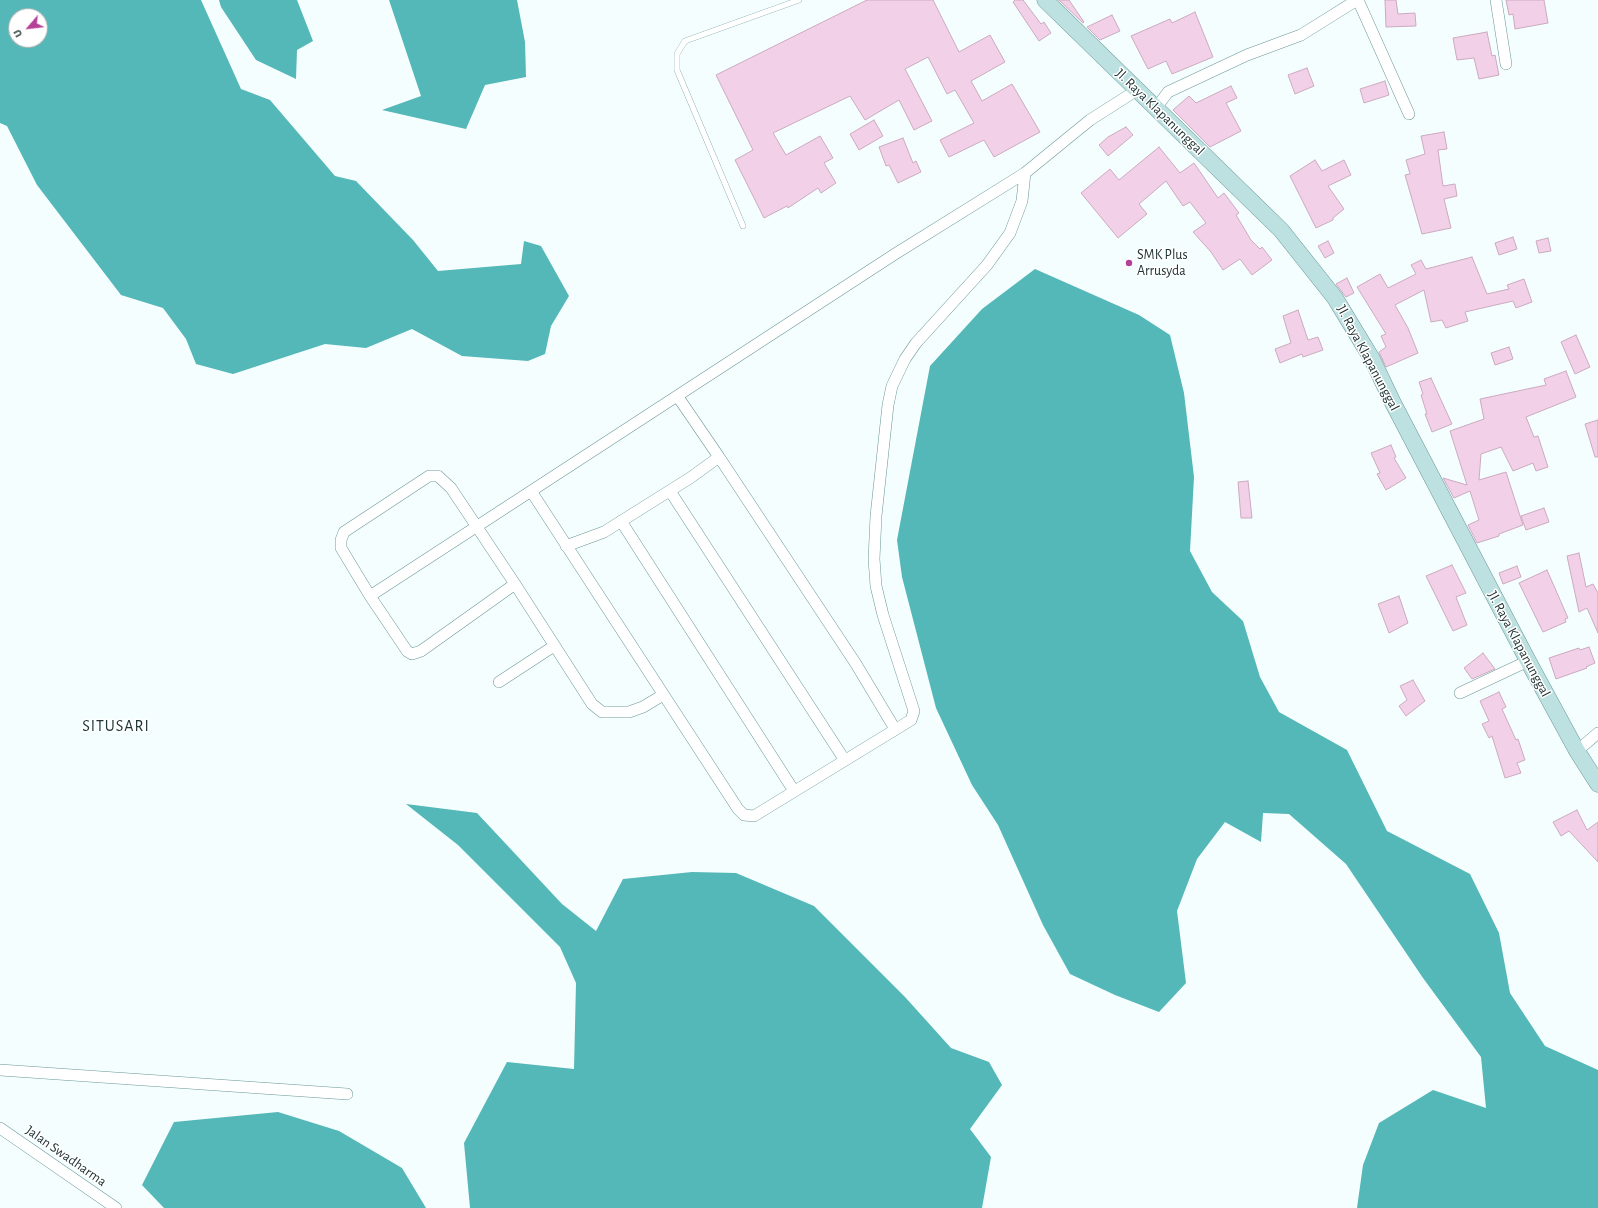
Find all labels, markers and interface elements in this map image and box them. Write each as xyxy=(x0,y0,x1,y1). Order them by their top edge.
north arrow xyxy=(8,8,48,48)
text: U xyxy=(11,28,24,39)
street label: Jl. Raya Klapanunggal xyxy=(1112,65,1208,159)
place label: SMK Plus Arrusyda xyxy=(1137,247,1188,280)
marker: SMK Plus Arrusyda xyxy=(1124,258,1134,268)
street label: Jl. Raya Klapanunggal xyxy=(1333,302,1403,414)
street label: Jl. Raya Klapanunggal xyxy=(1484,588,1554,700)
district label: SITUSARI xyxy=(82,716,150,736)
street label: Jalan Swadharma xyxy=(22,1122,110,1190)

